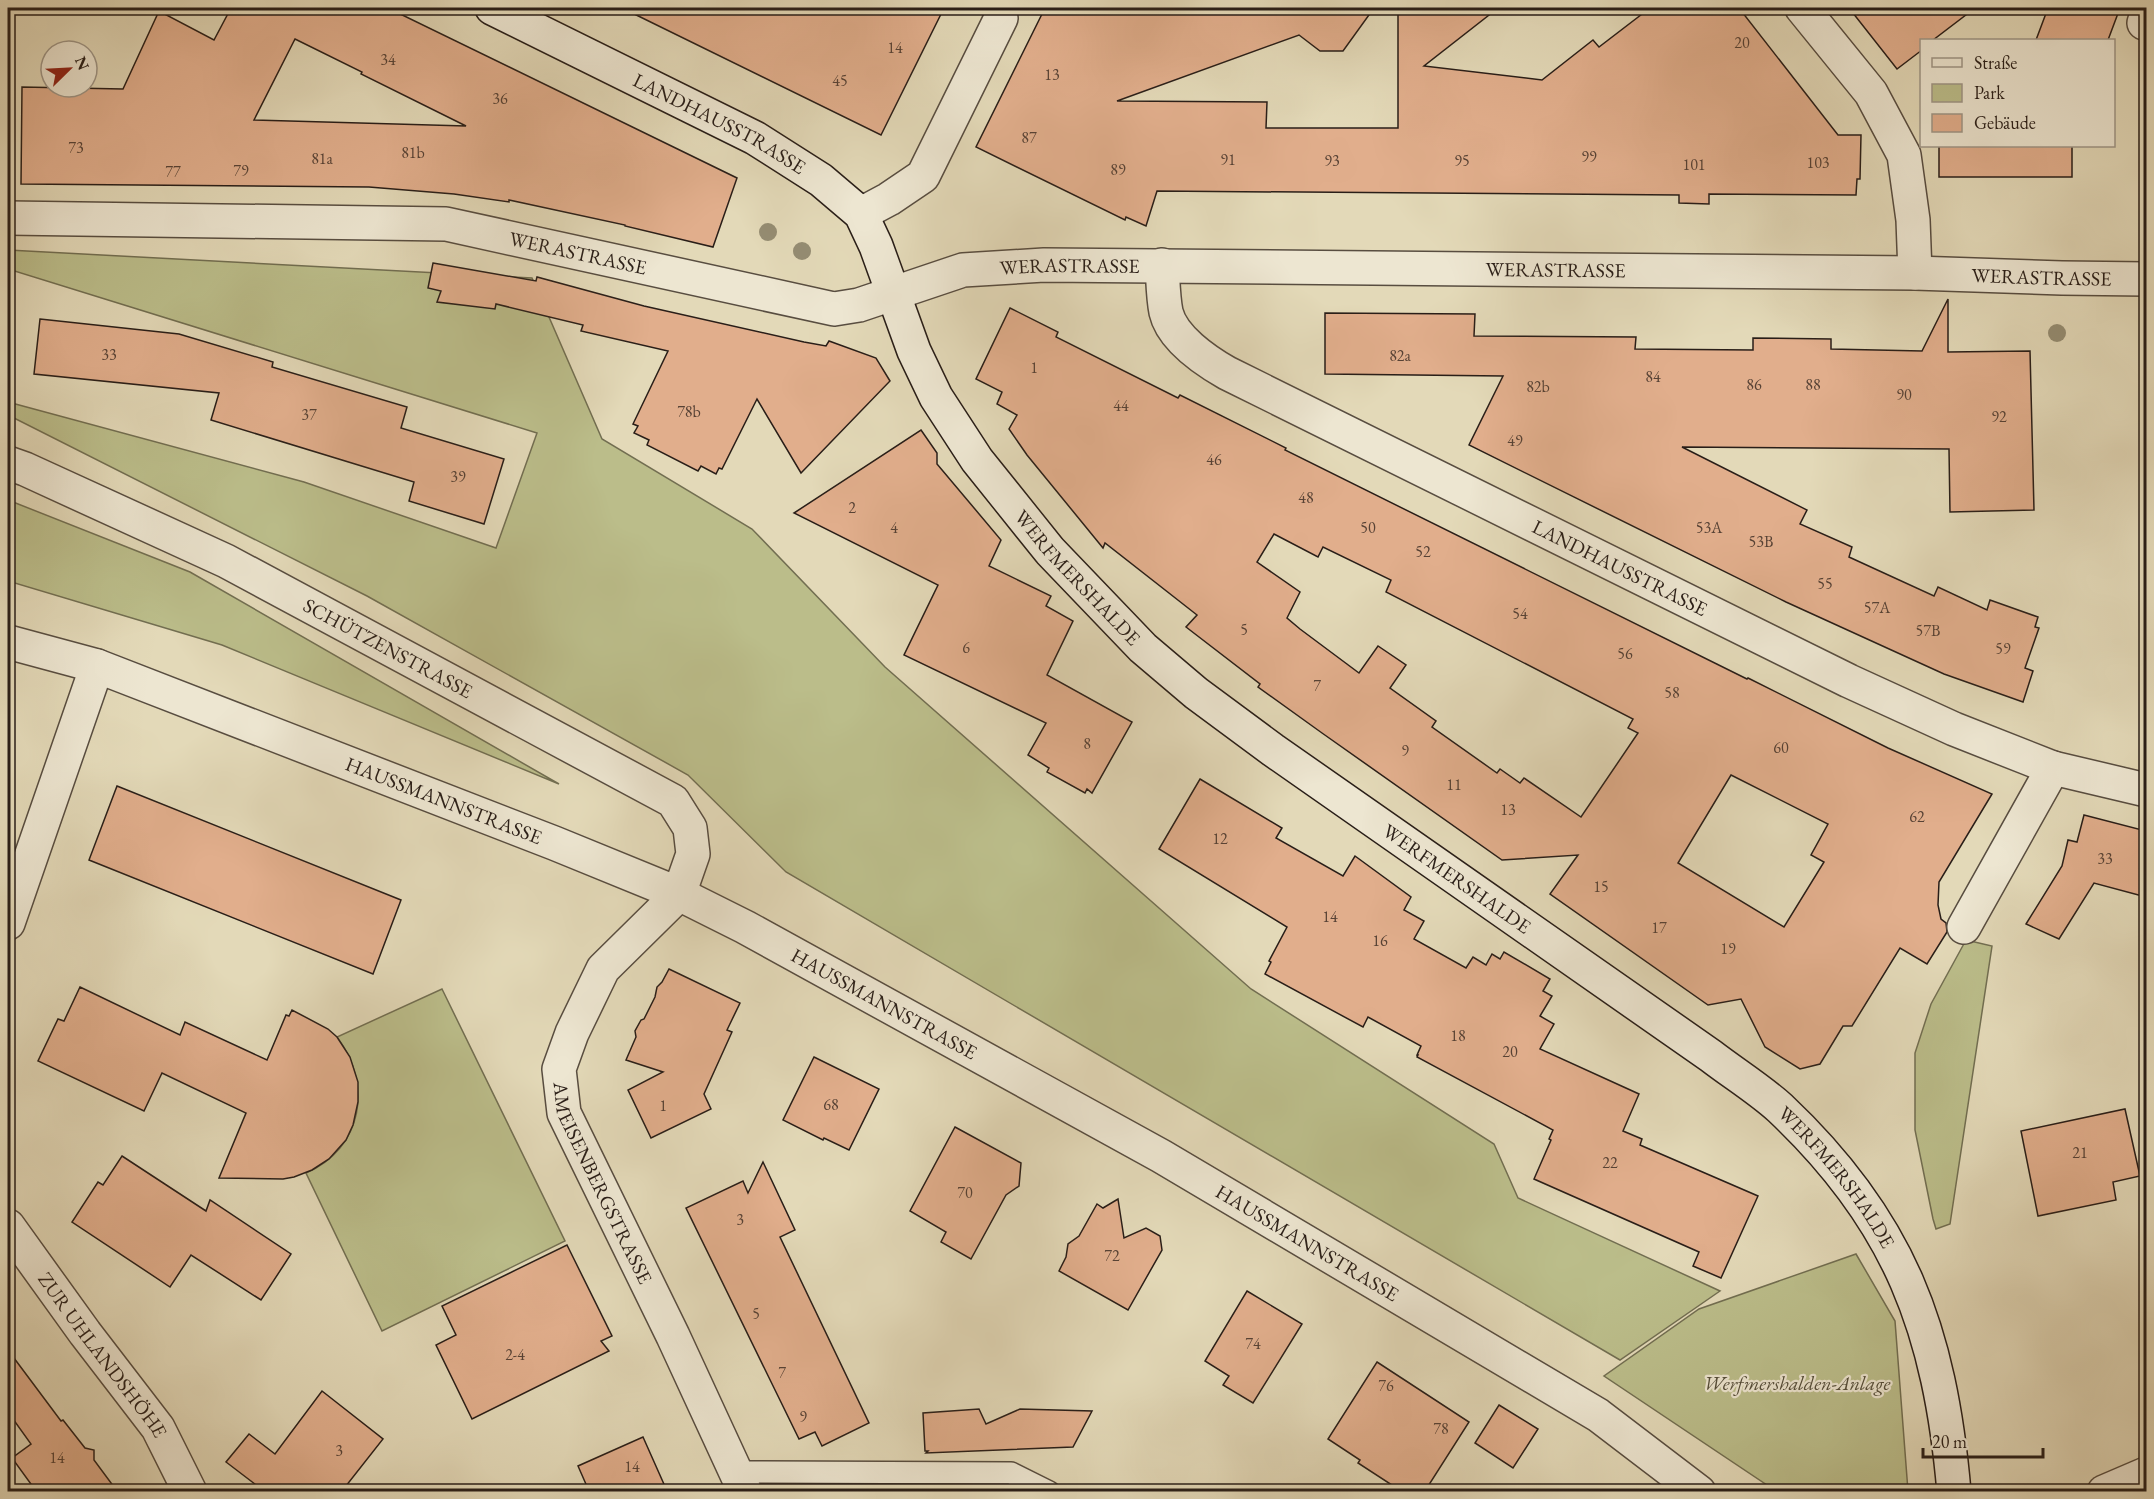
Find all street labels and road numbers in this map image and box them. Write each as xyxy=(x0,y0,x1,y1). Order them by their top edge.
street label: LANDHAUSSTRASSE xyxy=(629,67,811,180)
street label: WERASTRASSE xyxy=(507,225,649,281)
street label: WERASTRASSE xyxy=(999,252,1140,281)
street label: WERASTRASSE xyxy=(1485,256,1626,283)
street label: WERASTRASSE xyxy=(1971,262,2112,292)
street label: WERFMERSHALDE xyxy=(1009,504,1146,651)
street label: LANDHAUSSTRASSE xyxy=(1528,513,1712,622)
street label: SCHÜTZENSTRASSE xyxy=(299,592,477,704)
street label: HAUSSMANNSTRASSE xyxy=(342,751,546,850)
street label: WERFMERSHALDE xyxy=(1378,818,1536,939)
street label: HAUSSMANNSTRASSE xyxy=(787,942,982,1065)
street label: AMEISENBERGSTRASSE xyxy=(547,1079,658,1288)
street label: WERFMERSHALDE xyxy=(1773,1100,1901,1253)
street label: HAUSSMANNSTRASSE xyxy=(1211,1178,1404,1307)
street label: ZUR UHLANDSHÖHE xyxy=(32,1267,174,1442)

